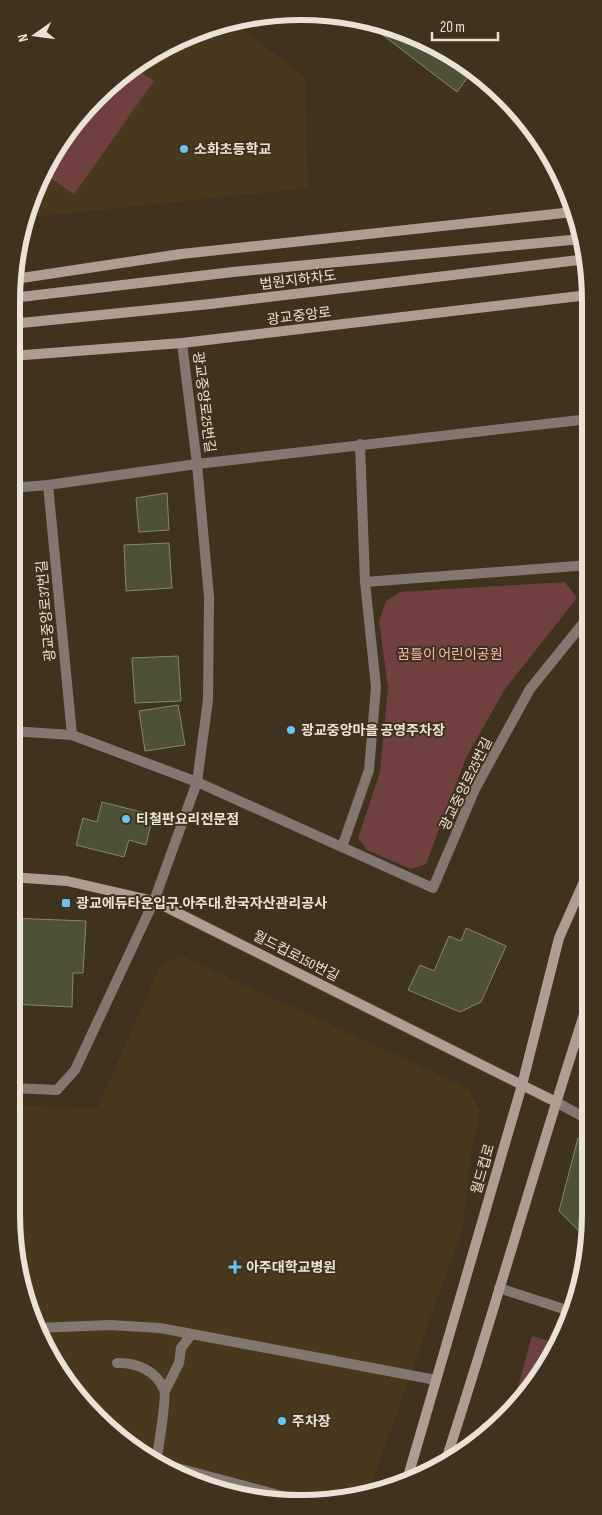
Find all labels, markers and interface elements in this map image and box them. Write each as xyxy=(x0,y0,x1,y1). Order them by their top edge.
north arrow xyxy=(10,10,60,60)
scale bar xyxy=(432,10,498,42)
text: 20 m xyxy=(440,18,465,37)
text: N xyxy=(14,32,32,44)
place label: 소화초등학교 xyxy=(194,141,271,158)
marker: 소화초등학교 xyxy=(178,143,190,155)
street label: 법원지하차도 xyxy=(259,267,338,293)
street label: 광교중앙로 xyxy=(266,304,332,328)
street label: 광교중앙로25번길 xyxy=(189,351,219,453)
street label: 광교중앙로37번길 xyxy=(33,560,59,662)
park label: 꿈틀이 어린이공원 xyxy=(397,646,503,663)
place label: 광교중앙마을 공영주차장 xyxy=(301,722,445,739)
marker: 광교중앙마을 공영주차장 xyxy=(285,724,297,736)
street label: 광교중앙로25번길 xyxy=(436,735,496,833)
place label: 티철판요리전문점 xyxy=(136,811,239,828)
marker: 티철판요리전문점 xyxy=(120,813,132,825)
place label: 광교에듀타운입구.아주대.한국자산관리공사 xyxy=(76,895,327,912)
marker: 광교에듀타운입구.아주대.한국자산관리공사 xyxy=(60,897,72,909)
street label: 월드컵로150번길 xyxy=(250,927,342,985)
street label: 월드컵로 xyxy=(468,1142,498,1196)
place label: 아주대학교병원 xyxy=(246,1259,336,1276)
marker: 아주대학교병원 xyxy=(228,1260,242,1274)
place label: 주차장 xyxy=(292,1413,331,1430)
marker: 주차장 xyxy=(276,1415,288,1427)

